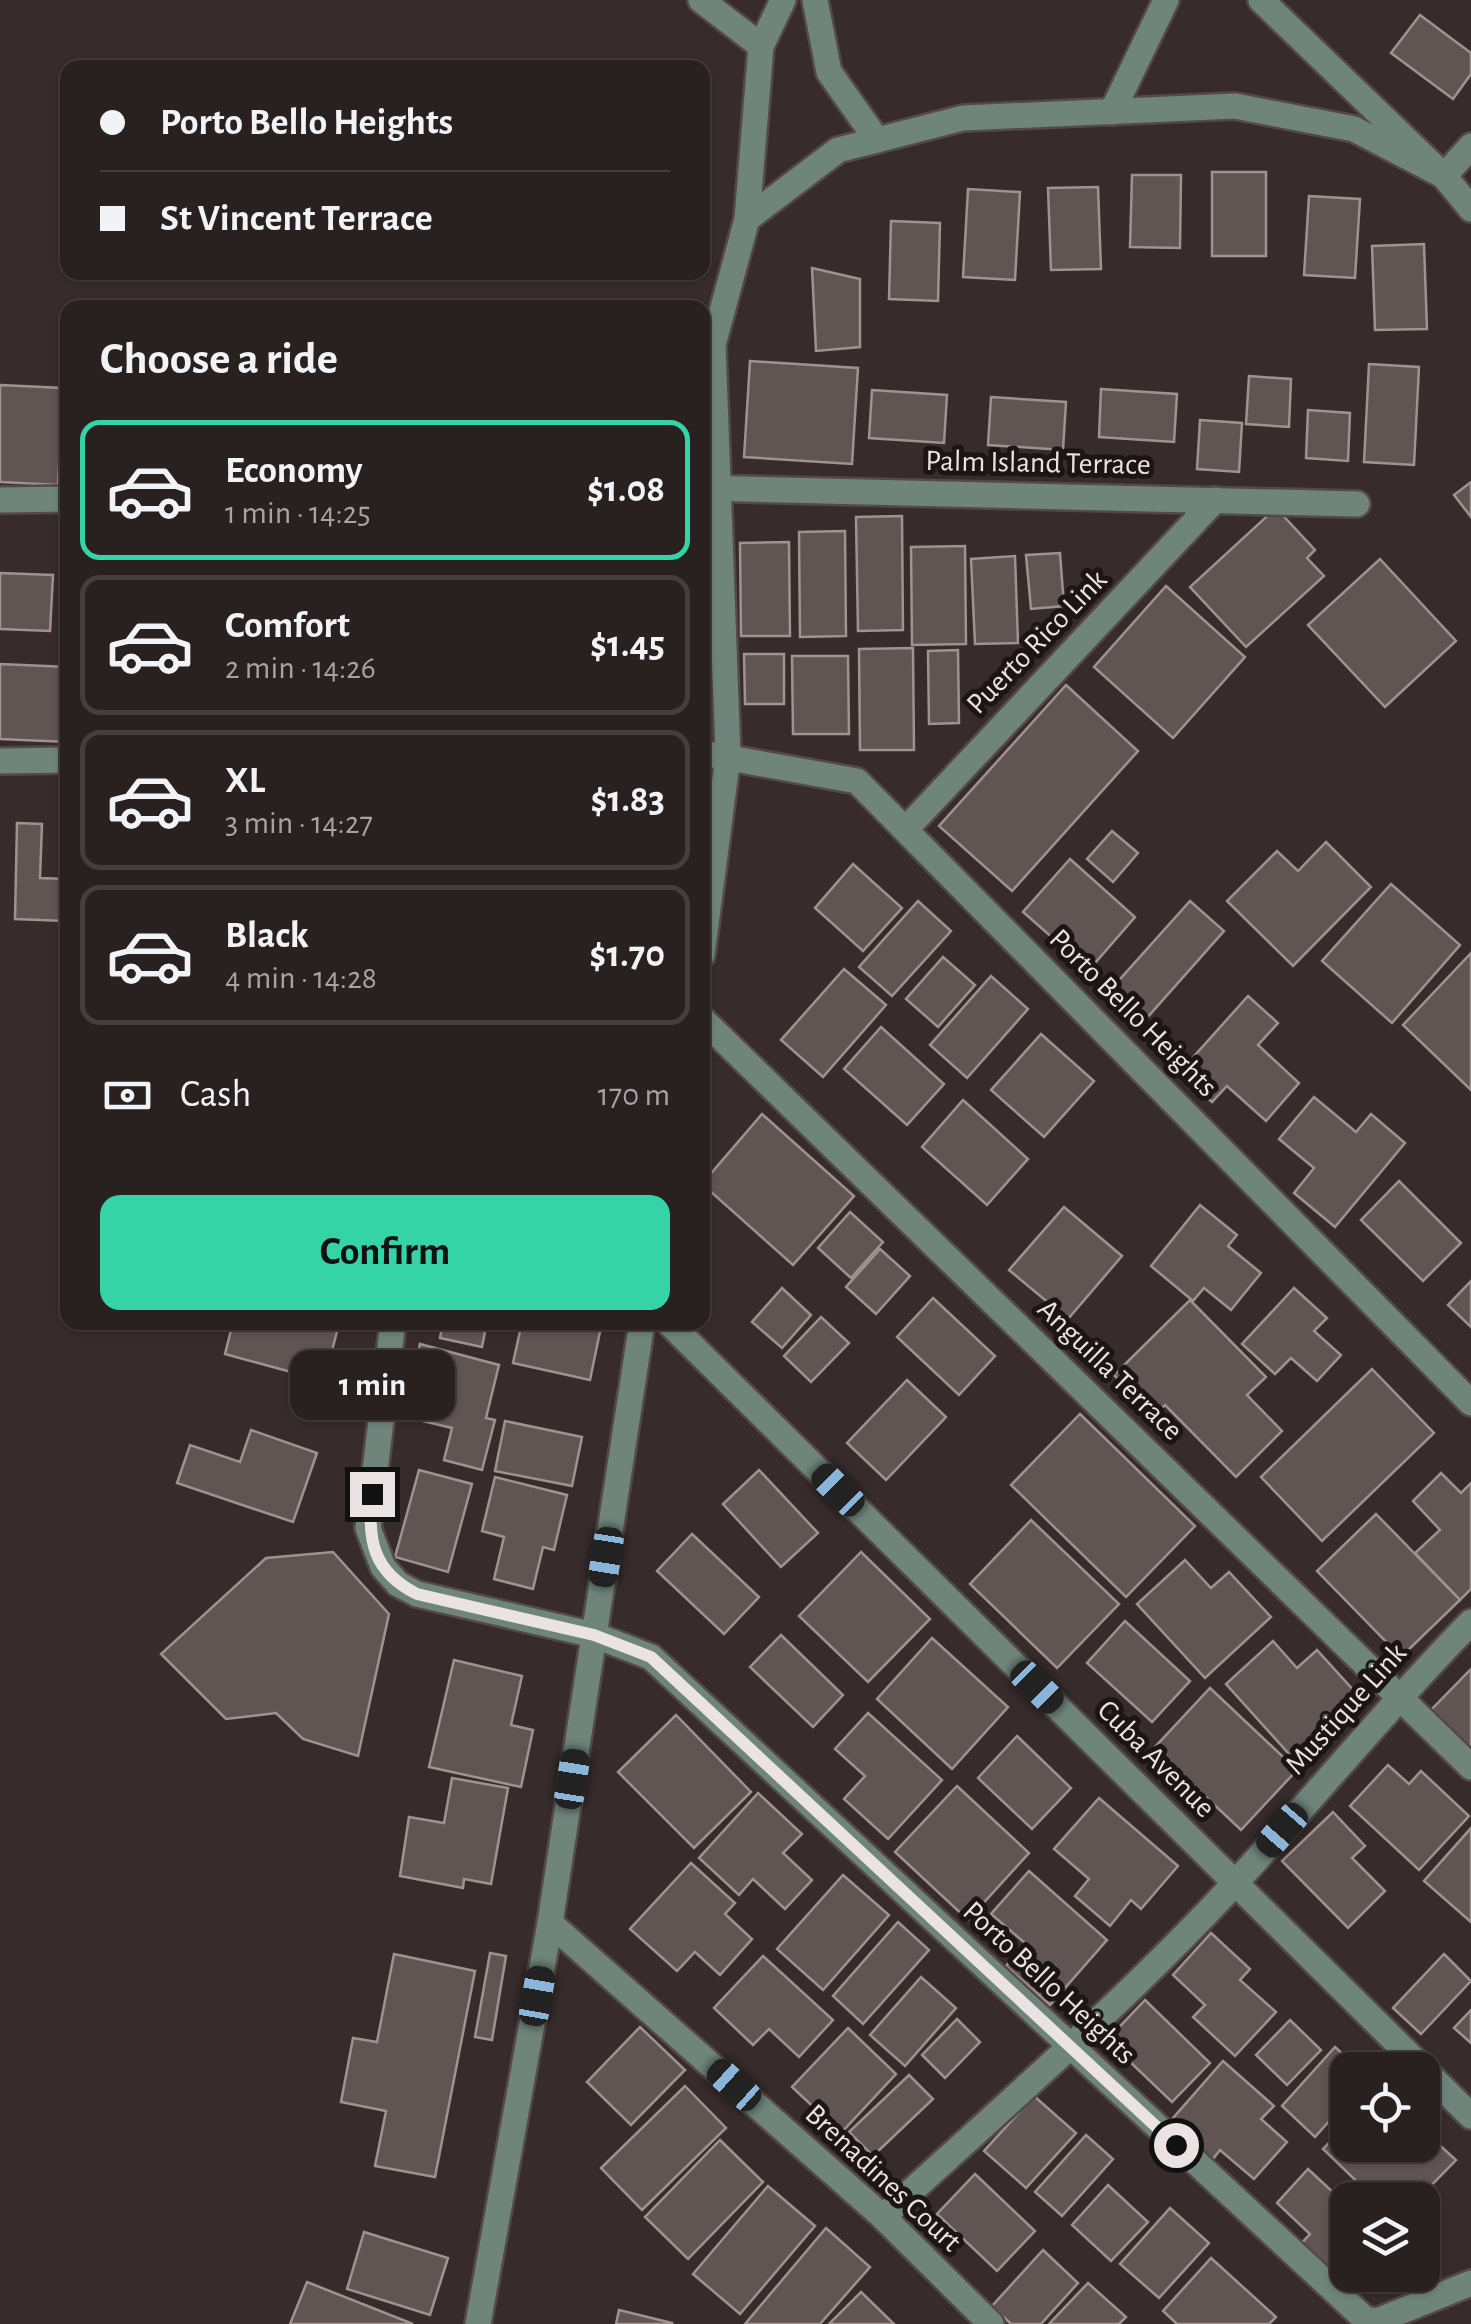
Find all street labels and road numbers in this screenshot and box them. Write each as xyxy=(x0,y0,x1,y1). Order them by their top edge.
street label: Palm Island Terrace xyxy=(925,446,1151,480)
street label: Puerto Rico Link xyxy=(961,564,1113,720)
street label: Porto Bello Heights xyxy=(1043,923,1223,1103)
street label: Anguilla Terrace xyxy=(1032,1294,1188,1446)
street label: Mustique Link xyxy=(1280,1638,1412,1780)
street label: Cuba Avenue xyxy=(1092,1695,1220,1823)
street label: Porto Bello Heights xyxy=(957,1896,1141,2070)
street label: Brenadines Court xyxy=(799,2099,967,2258)

